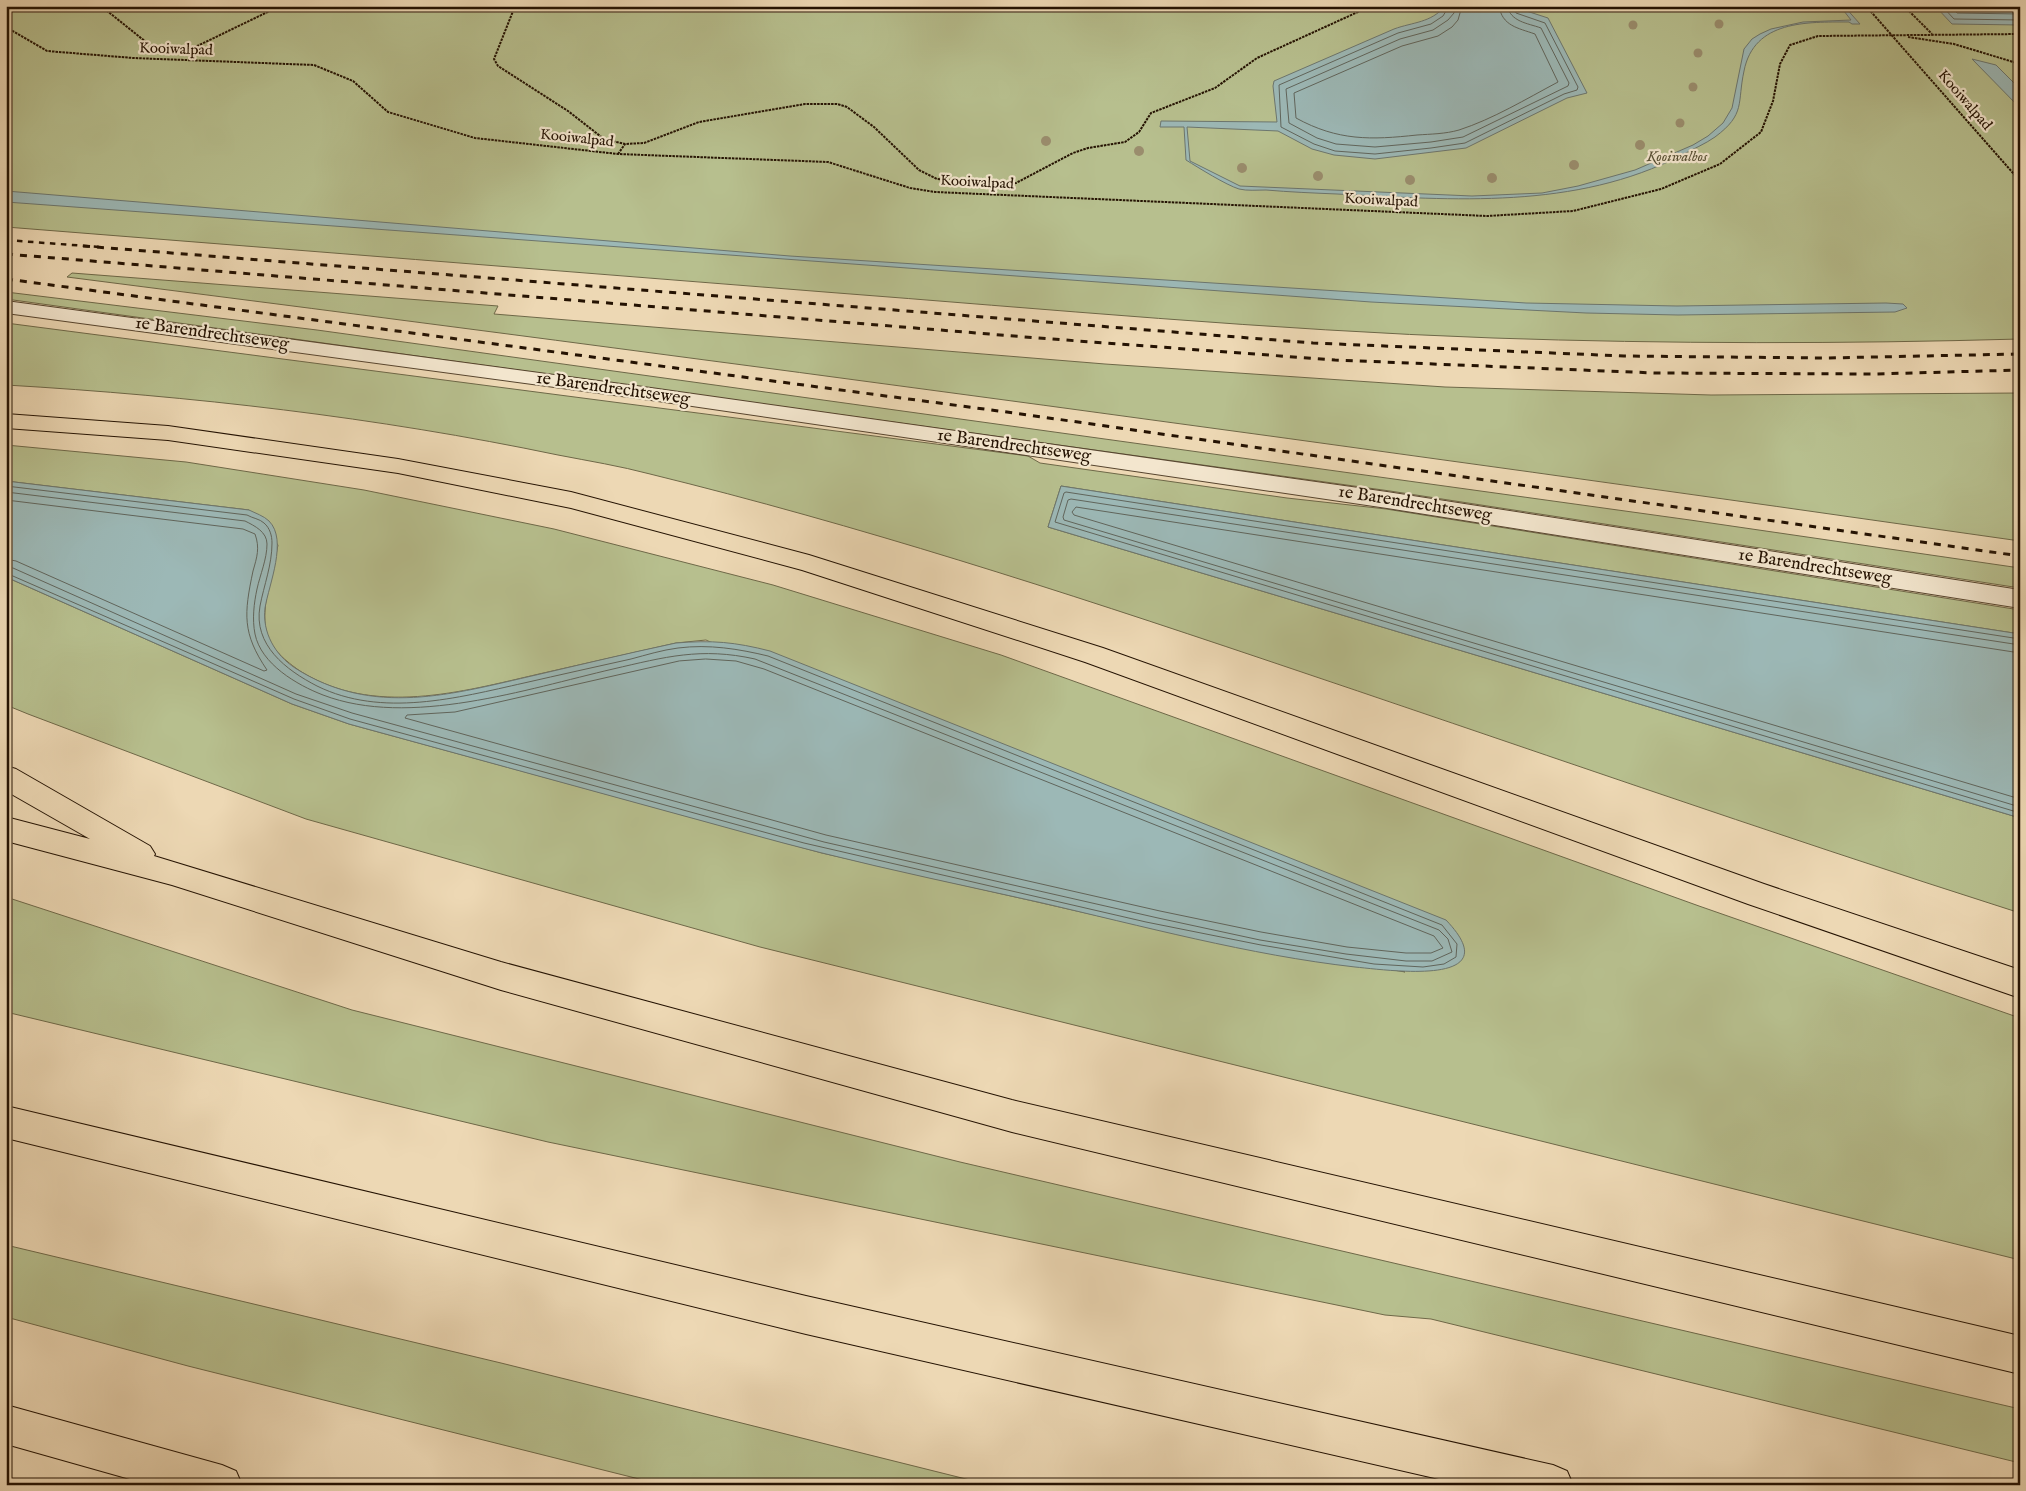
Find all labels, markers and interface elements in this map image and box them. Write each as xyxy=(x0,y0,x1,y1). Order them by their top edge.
street label: Kooiwalpad xyxy=(139,38,214,60)
street label: Kooiwalpad xyxy=(1934,66,1997,135)
street label: Kooiwalpad xyxy=(539,125,616,151)
park label: Kooiwalbos xyxy=(1646,147,1708,166)
street label: Kooiwalpad xyxy=(940,171,1015,193)
street label: Kooiwalpad xyxy=(1344,189,1419,211)
street label: 1e Barendrechtseweg xyxy=(133,312,291,356)
street label: 1e Barendrechtseweg xyxy=(534,367,692,411)
street label: 1e Barendrechtseweg xyxy=(935,424,1093,468)
street label: 1e Barendrechtseweg xyxy=(1336,480,1494,528)
street label: 1e Barendrechtseweg xyxy=(1736,543,1894,591)

